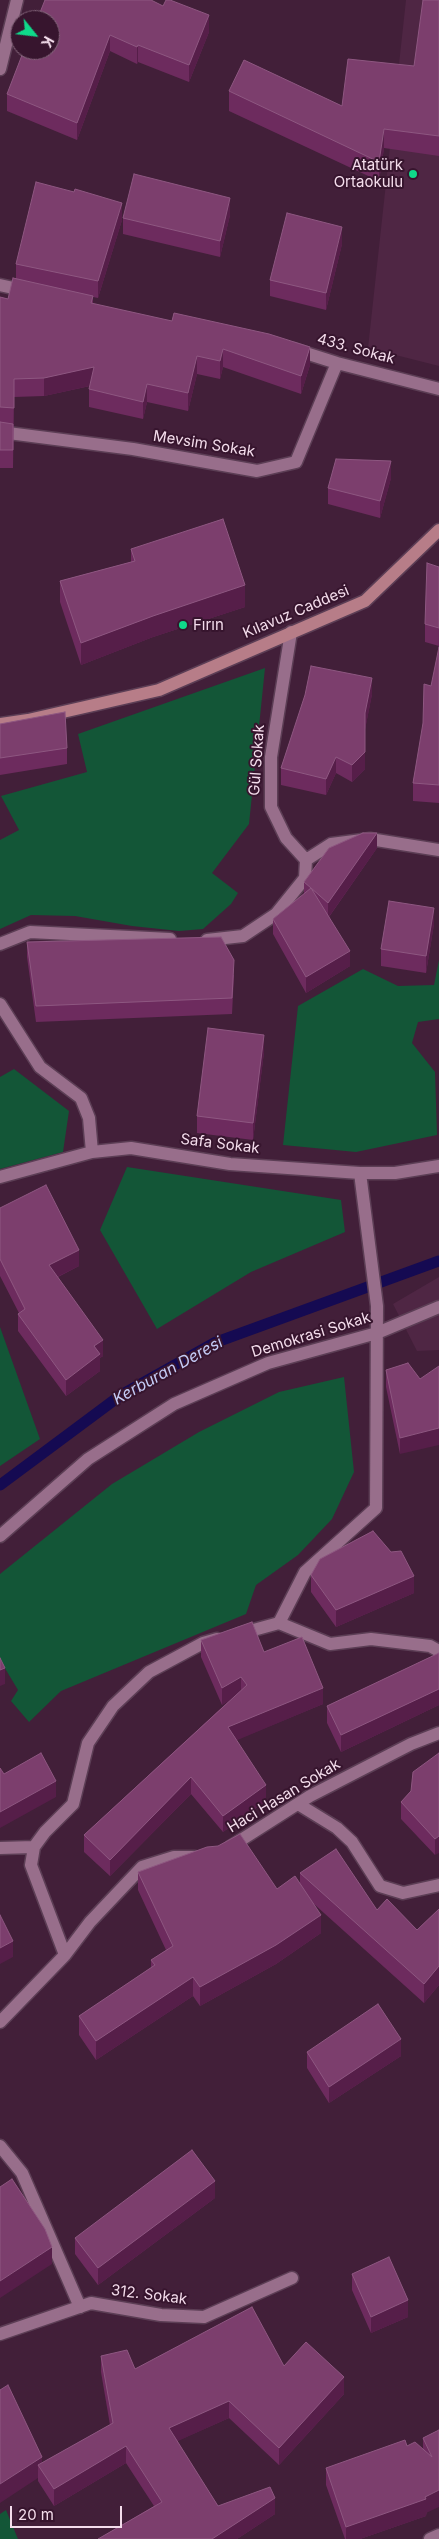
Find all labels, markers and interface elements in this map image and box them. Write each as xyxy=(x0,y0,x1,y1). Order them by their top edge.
north arrow xyxy=(10,10,60,60)
text: K xyxy=(38,33,58,51)
place label: Atatürk Ortaokulu xyxy=(334,156,403,191)
marker: Atatürk Ortaokulu xyxy=(407,168,419,180)
street label: 433. Sokak xyxy=(315,330,397,368)
street label: Mevsim Sokak xyxy=(152,427,256,461)
street label: Kılavuz Caddesi xyxy=(240,582,352,642)
place label: Fırın xyxy=(193,616,224,634)
marker: Fırın xyxy=(177,619,189,631)
street label: Gül Sokak xyxy=(246,724,268,796)
street label: Safa Sokak xyxy=(179,1130,261,1158)
street label: Demokrasi Sokak xyxy=(249,1308,373,1362)
water label: Kerburan Deresi xyxy=(110,1333,226,1409)
street label: Haci Hasan Sokak xyxy=(224,1755,344,1837)
street label: 312. Sokak xyxy=(110,2281,188,2309)
scale bar xyxy=(12,2496,125,2528)
text: 20 m xyxy=(18,2505,54,2524)

